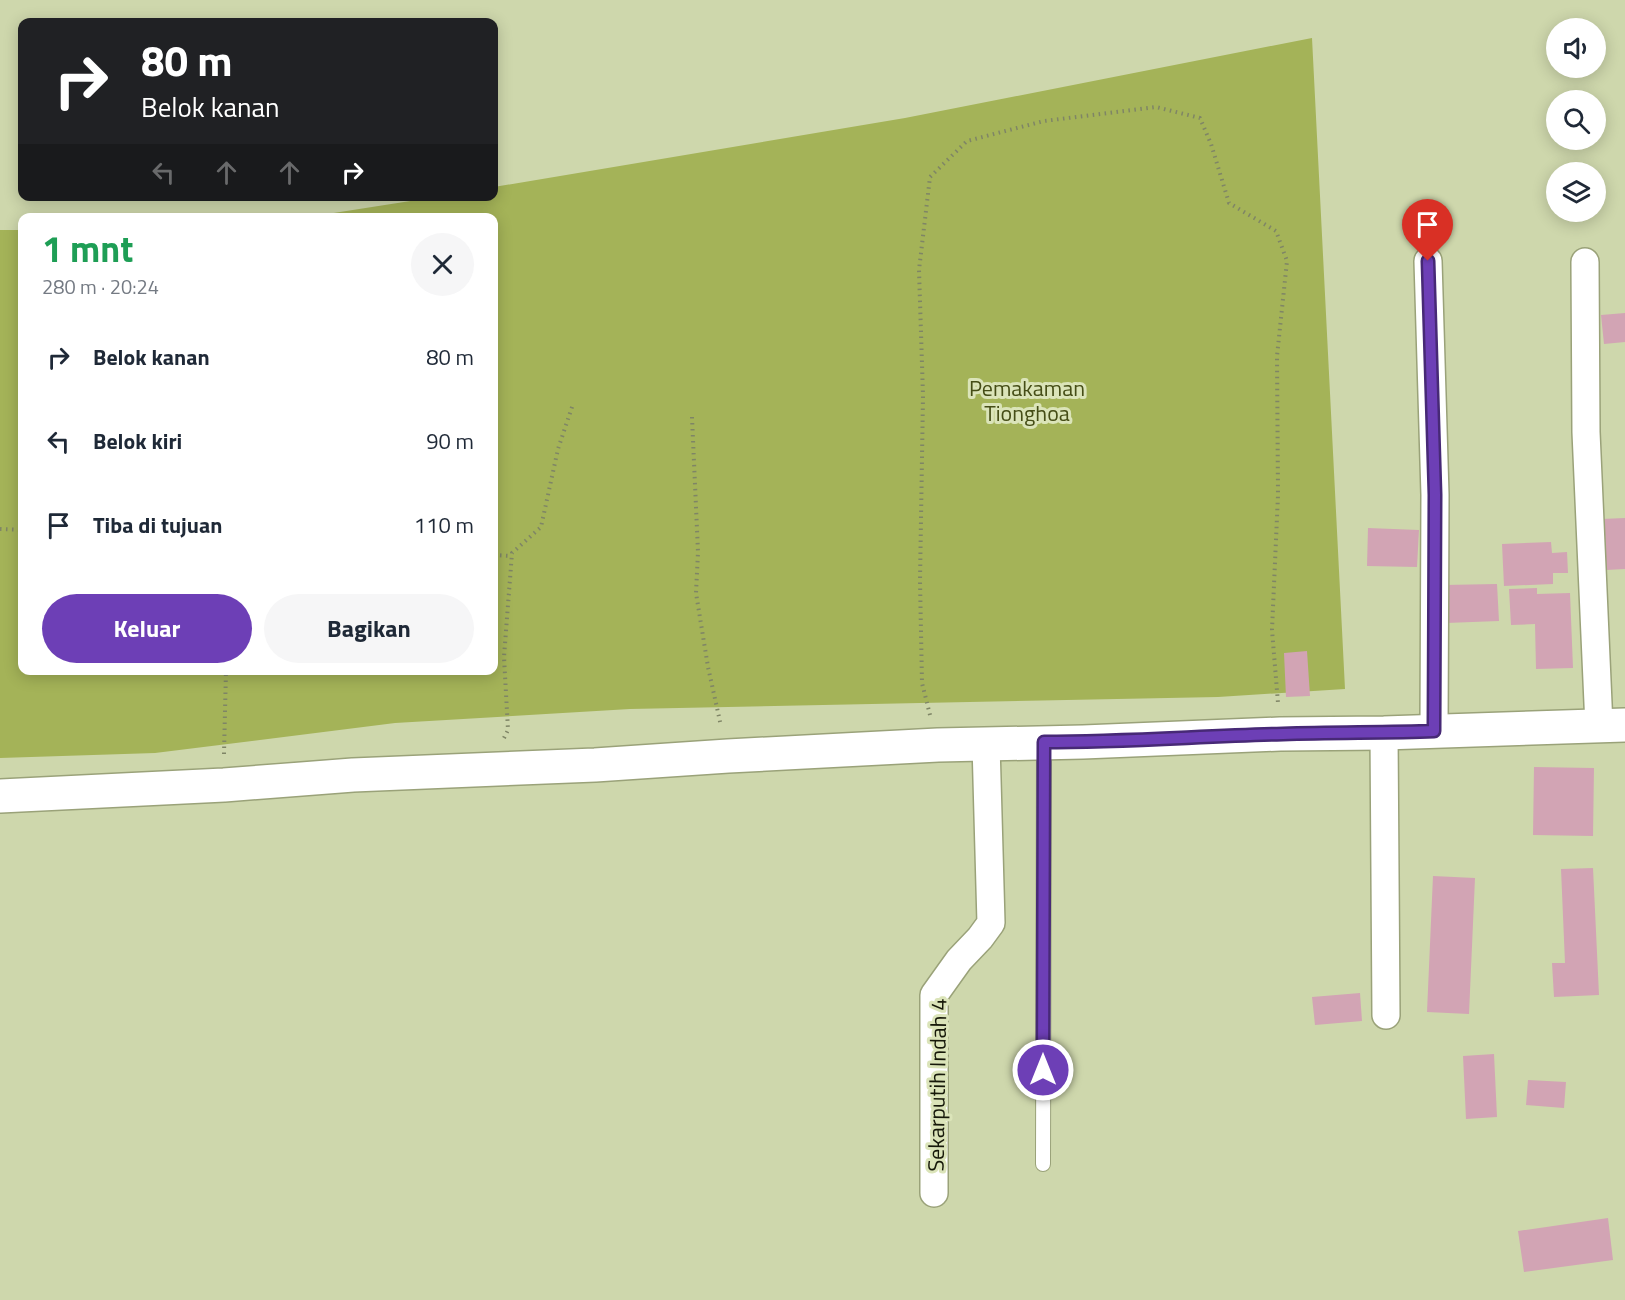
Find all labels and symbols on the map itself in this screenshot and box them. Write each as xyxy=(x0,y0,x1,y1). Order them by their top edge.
pin xyxy=(1402,199,1453,261)
park label: Pemakaman Tionghoa xyxy=(969,371,1085,430)
street label: Sekarputih Indah 4 xyxy=(918,998,956,1172)
position arrow xyxy=(1011,1038,1075,1102)

